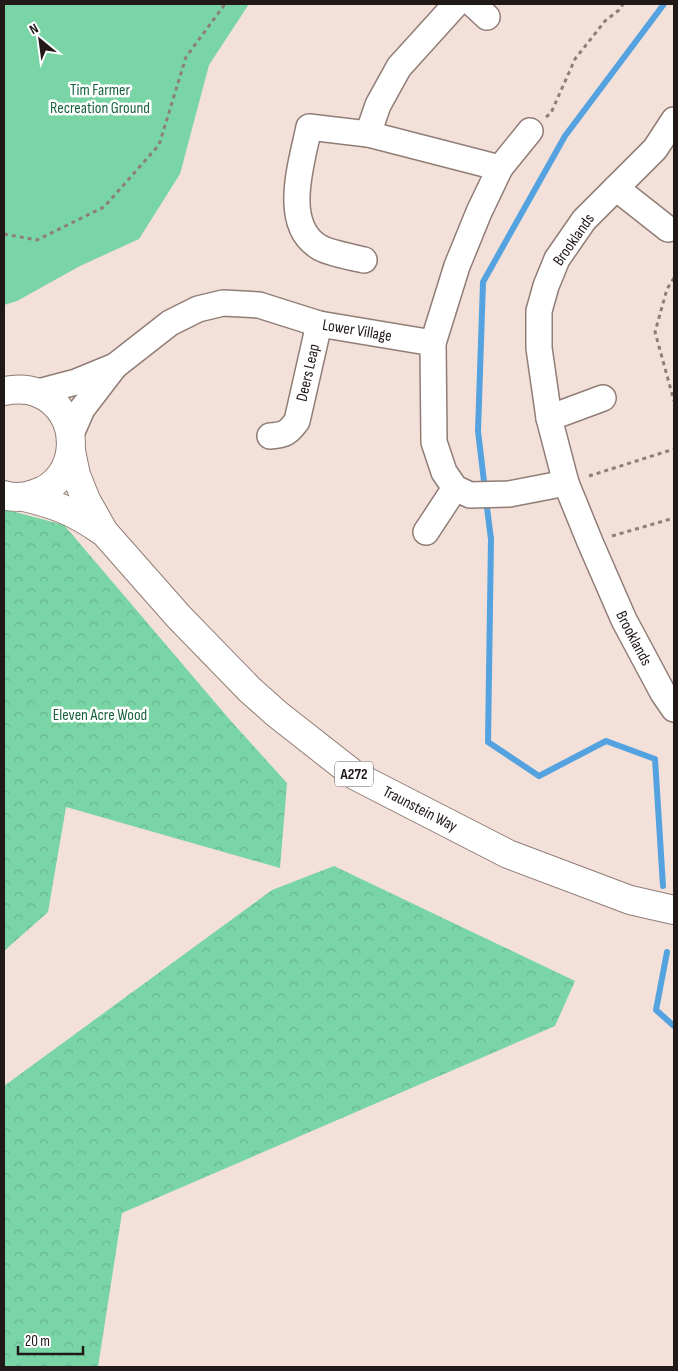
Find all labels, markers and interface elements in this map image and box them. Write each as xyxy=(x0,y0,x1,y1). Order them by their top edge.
north arrow xyxy=(15,15,65,65)
text: N xyxy=(27,20,41,38)
park label: Tim Farmer Recreation Ground xyxy=(50,81,150,118)
street label: Brooklands xyxy=(549,210,599,270)
street label: Lower Village xyxy=(321,315,393,345)
street label: Deers Leap xyxy=(292,342,324,403)
street label: Brooklands xyxy=(612,608,656,669)
park label: Eleven Acre Wood xyxy=(53,706,147,725)
road number: A272 xyxy=(335,762,373,786)
street label: Traunstein Way xyxy=(380,782,461,836)
scale bar xyxy=(18,1324,82,1356)
text: 20 m xyxy=(25,1332,50,1351)

